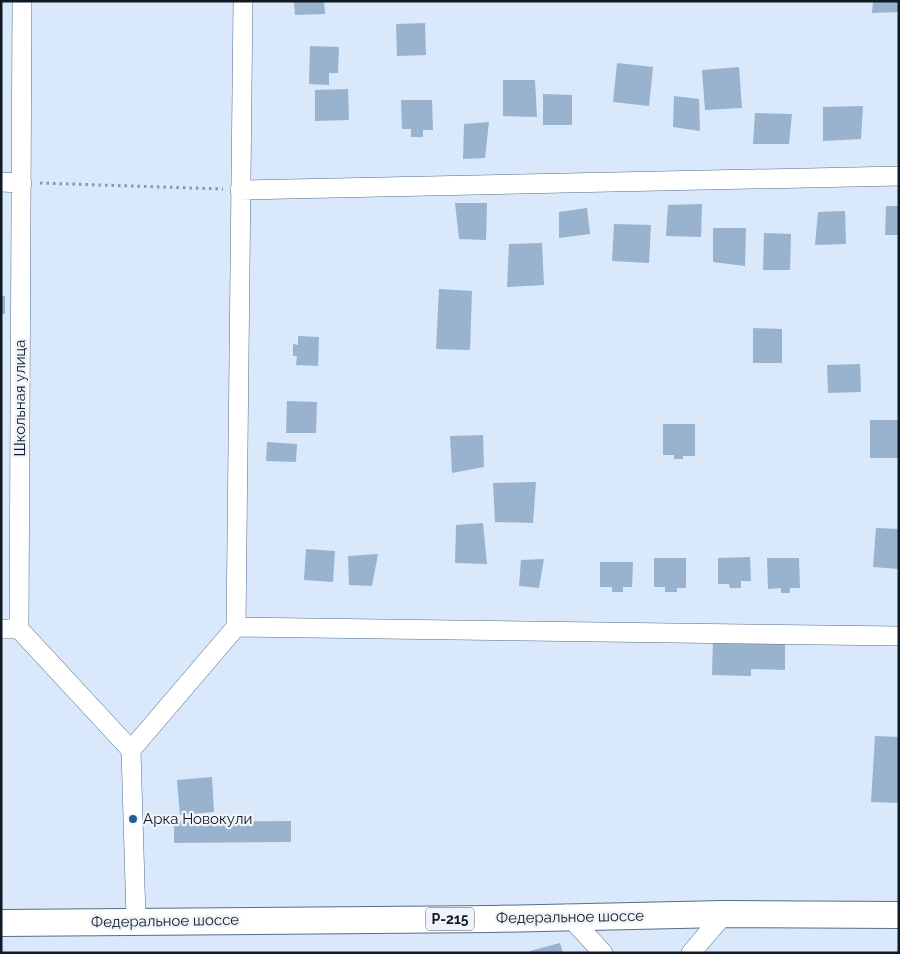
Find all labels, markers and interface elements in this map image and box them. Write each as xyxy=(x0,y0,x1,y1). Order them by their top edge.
street label: Школьная улица xyxy=(11,340,29,456)
place label: Арка Новокули xyxy=(143,810,252,828)
marker: Арка Новокули xyxy=(127,813,139,825)
street label: Федеральное шоссе xyxy=(496,907,644,927)
road number: P-215 xyxy=(426,908,474,931)
street label: Федеральное шоссе xyxy=(91,911,239,931)

